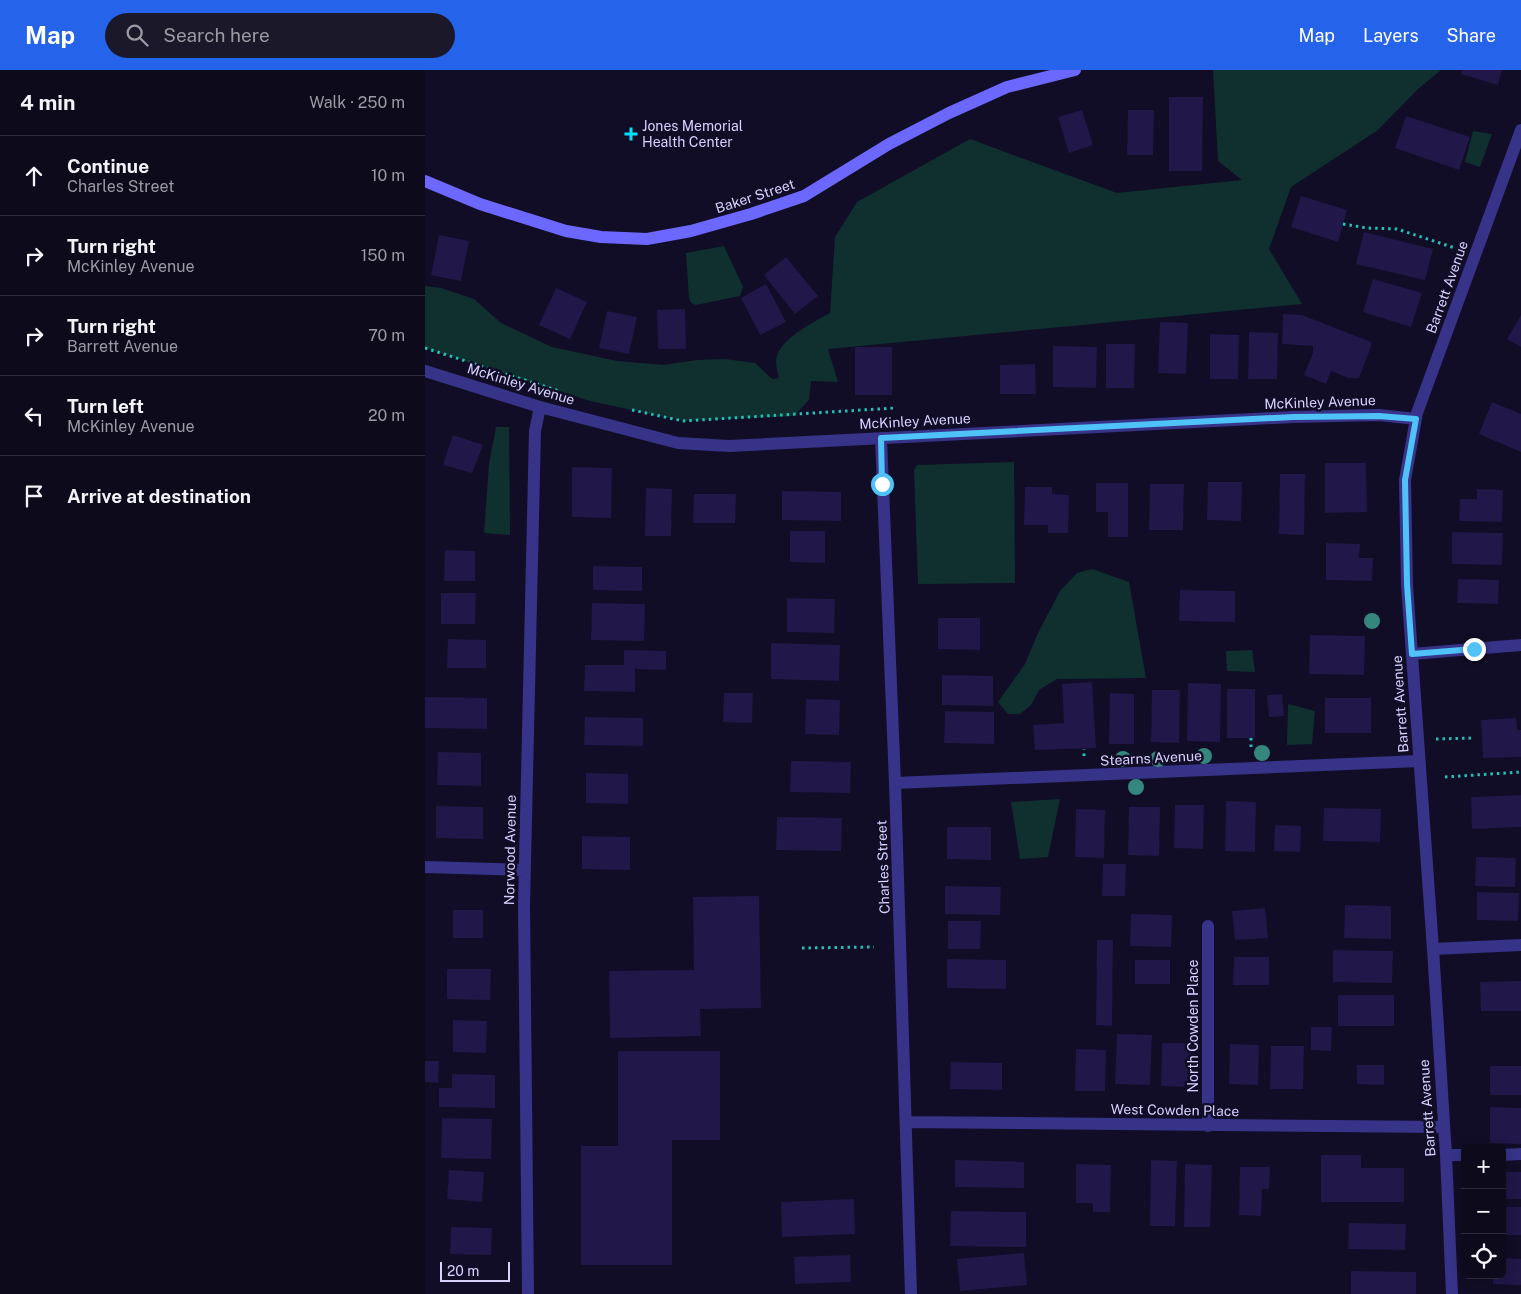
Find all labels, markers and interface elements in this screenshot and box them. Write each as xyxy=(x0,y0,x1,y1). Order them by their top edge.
search box xyxy=(105,13,455,58)
text: Map xyxy=(25,21,75,49)
icon: search xyxy=(123,21,151,49)
text: Search here xyxy=(163,24,270,46)
text: Map xyxy=(1299,25,1335,46)
text: Layers xyxy=(1363,25,1419,46)
text: Share xyxy=(1447,25,1496,46)
text: 4 min xyxy=(20,90,75,115)
text: Walk · 250 m xyxy=(309,93,405,112)
place label: Jones Memorial Health Center xyxy=(642,118,743,150)
marker: Jones Memorial Health Center xyxy=(624,127,638,141)
text: Continue xyxy=(67,155,149,177)
icon: ahead xyxy=(20,162,48,190)
text: 10 m xyxy=(371,166,405,185)
street label: Baker Street xyxy=(713,176,797,216)
text: Charles Street xyxy=(67,177,174,196)
text: Turn right xyxy=(67,235,156,257)
street label: Barrett Avenue xyxy=(1423,239,1471,335)
icon: right xyxy=(20,242,48,270)
text: 150 m xyxy=(361,246,405,265)
text: McKinley Avenue xyxy=(67,257,195,276)
text: Turn right xyxy=(67,315,156,337)
icon: right xyxy=(20,322,48,350)
text: 70 m xyxy=(368,326,405,345)
text: Barrett Avenue xyxy=(67,337,178,356)
street label: McKinley Avenue xyxy=(465,360,577,408)
street label: McKinley Avenue xyxy=(1264,392,1376,412)
text: Turn left xyxy=(67,395,144,417)
icon: left xyxy=(20,402,48,430)
text: 20 m xyxy=(368,406,405,425)
street label: McKinley Avenue xyxy=(859,410,971,432)
text: McKinley Avenue xyxy=(67,417,195,436)
route start xyxy=(871,473,894,496)
icon: arrive xyxy=(20,482,48,510)
text: Arrive at destination xyxy=(67,485,251,507)
route end xyxy=(1463,638,1486,661)
street label: Barrett Avenue xyxy=(1389,655,1411,753)
street label: Stearns Avenue xyxy=(1100,747,1202,769)
street label: Norwood Avenue xyxy=(501,795,519,905)
street label: Charles Street xyxy=(873,820,893,914)
street label: North Cowden Place xyxy=(1185,960,1201,1092)
street label: Barrett Avenue xyxy=(1416,1059,1438,1157)
street label: West Cowden Place xyxy=(1111,1101,1240,1119)
map controls xyxy=(1461,1144,1506,1279)
button: + xyxy=(1461,1144,1506,1189)
button: − xyxy=(1461,1189,1506,1234)
button: locate xyxy=(1461,1234,1506,1279)
scale bar xyxy=(440,1259,510,1282)
text: 20 m xyxy=(447,1263,479,1279)

